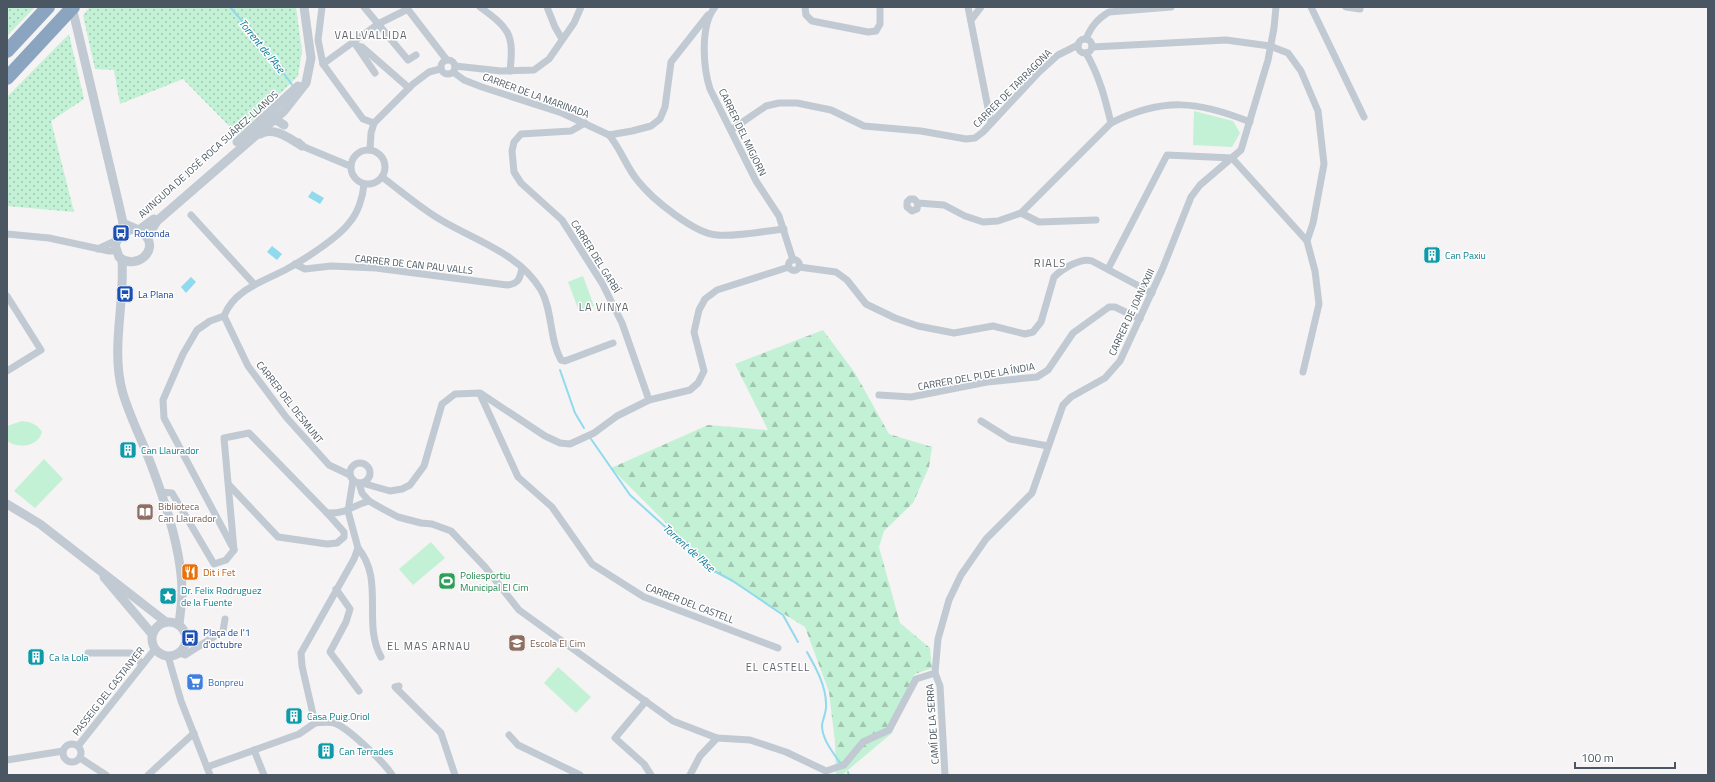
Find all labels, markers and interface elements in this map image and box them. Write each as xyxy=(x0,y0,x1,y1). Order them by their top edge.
water label: Torrent de l'Ase xyxy=(235,16,289,77)
district label: VALLVALLIDA xyxy=(335,27,407,43)
street label: CARRER DE TARRAGONA xyxy=(970,46,1055,131)
street label: CARRER DE LA MARINADA xyxy=(480,69,591,122)
street label: CARRER DEL MIGJORN xyxy=(715,86,770,179)
street label: AVINGUDA DE JOSÉ ROCA SUÁREZ-LLANOS xyxy=(135,87,282,222)
street label: CARRER DEL GARBÍ xyxy=(567,217,624,296)
bus stop icon: Rotonda xyxy=(111,223,131,243)
place label: Rotonda xyxy=(134,226,170,241)
building icon: Can Paxiu xyxy=(1422,245,1442,265)
place label: Can Paxiu xyxy=(1445,248,1486,263)
street label: CARRER DE CAN PAU VALLS xyxy=(354,251,474,278)
district label: RIALS xyxy=(1034,255,1066,271)
street label: CARRER DE JOAN XXIII xyxy=(1105,266,1158,358)
bus stop icon: La Plana xyxy=(115,284,135,304)
place label: La Plana xyxy=(138,287,174,302)
district label: LA VINYA xyxy=(579,299,629,315)
street label: CARRER DEL DESMUNT xyxy=(253,358,327,447)
street label: CARRER DEL PI DE LA ÍNDIA xyxy=(916,359,1036,394)
building icon: Can Llaurador xyxy=(118,440,138,460)
place label: Can Llaurador xyxy=(141,443,199,458)
place label: Biblioteca Can Llaurador xyxy=(158,499,216,526)
library icon: Biblioteca Can Llaurador xyxy=(135,502,155,522)
water label: Torrent de l'Ase xyxy=(659,520,719,576)
restaurant icon: Dit i Fet xyxy=(180,562,200,582)
place label: Dit i Fet xyxy=(203,565,236,580)
place label: Poliesportiu Municipal El Cim xyxy=(460,568,529,595)
sports icon: Poliesportiu Municipal El Cim xyxy=(437,571,457,591)
street label: CARRER DEL CASTELL xyxy=(643,580,736,627)
place label: Dr. Felix Rodruguez de la Fuente xyxy=(181,583,262,610)
place icon: Dr. Felix Rodruguez de la Fuente xyxy=(158,586,178,606)
place label: Plaça de l'1 d'octubre xyxy=(203,625,250,652)
bus stop icon: Plaça de l'1 d'octubre xyxy=(180,628,200,648)
school or university icon: Escola El Cim xyxy=(507,633,527,653)
place label: Escola El Cim xyxy=(530,636,585,651)
district label: EL MAS ARNAU xyxy=(387,638,471,654)
street label: PASSEIG DEL CASTANYER xyxy=(69,644,148,739)
building icon: Ca la Lola xyxy=(26,647,46,667)
place label: Ca la Lola xyxy=(49,650,89,665)
district label: EL CASTELL xyxy=(746,659,810,675)
supermarket icon: Bonpreu xyxy=(185,672,205,692)
place label: Bonpreu xyxy=(208,675,244,690)
street label: CAMÍ DE LA SERRA xyxy=(922,683,943,765)
building icon: Casa Puig.Oriol xyxy=(284,706,304,726)
place label: Casa Puig.Oriol xyxy=(307,709,370,724)
building icon: Can Terrades xyxy=(316,741,336,761)
place label: Can Terrades xyxy=(339,744,394,759)
scale bar xyxy=(1575,744,1675,770)
text: 100 m xyxy=(1581,748,1614,767)

